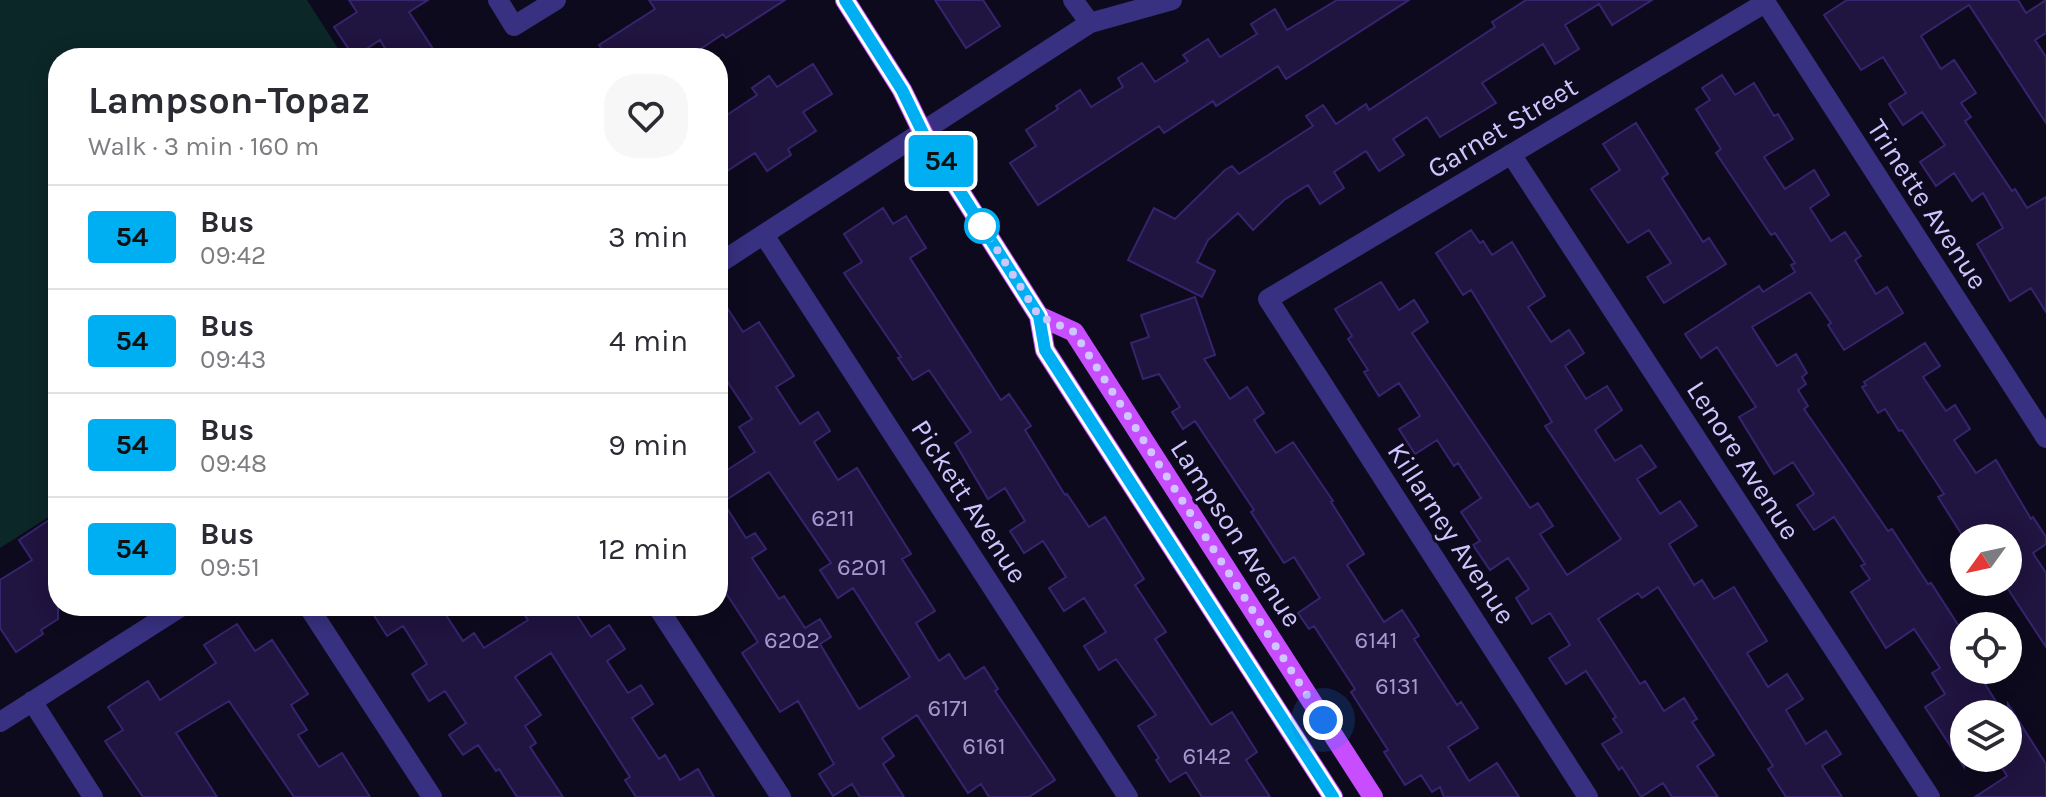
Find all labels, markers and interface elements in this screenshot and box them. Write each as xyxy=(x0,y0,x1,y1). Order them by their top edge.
street label: Garnet Street xyxy=(1421,70,1583,185)
button: heart xyxy=(604,74,688,158)
text: Lampson-Topaz xyxy=(88,78,370,123)
street label: Trinette Avenue xyxy=(1860,113,1995,295)
text: Walk · 3 min · 160 m xyxy=(88,131,319,162)
line badge: 54 xyxy=(905,135,977,187)
text: 54 xyxy=(925,144,957,177)
text: Bus xyxy=(200,204,254,240)
unlabelled marker xyxy=(965,209,999,243)
text: 3 min xyxy=(608,219,688,255)
text: 54 xyxy=(116,220,148,253)
text: 09:42 xyxy=(200,240,266,271)
text: Bus xyxy=(200,308,254,344)
text: 4 min xyxy=(609,323,688,359)
text: 54 xyxy=(116,324,148,357)
text: 09:43 xyxy=(200,344,266,375)
street label: Lenore Avenue xyxy=(1680,375,1807,546)
text: Bus xyxy=(200,412,254,448)
street label: Pickett Avenue xyxy=(904,413,1035,589)
text: 9 min xyxy=(608,427,688,463)
text: 54 xyxy=(116,428,148,461)
street label: Lampson Avenue xyxy=(1164,433,1309,633)
street label: Killarney Avenue xyxy=(1381,436,1523,630)
text: 09:48 xyxy=(200,448,267,479)
house number: 6211 xyxy=(811,504,855,532)
text: Bus xyxy=(200,516,254,552)
north arrow xyxy=(1950,524,2022,596)
map controls xyxy=(1950,524,2022,772)
text: 12 min xyxy=(598,531,688,567)
text: 54 xyxy=(116,532,148,565)
text: 09:51 xyxy=(200,552,260,583)
house number: 6201 xyxy=(837,553,887,581)
button: locate xyxy=(1950,612,2022,684)
house number: 6202 xyxy=(764,626,820,654)
house number: 6141 xyxy=(1354,626,1398,654)
house number: 6131 xyxy=(1375,672,1419,700)
house number: 6171 xyxy=(928,694,968,722)
your location xyxy=(1303,700,1343,740)
button: layers xyxy=(1950,700,2022,772)
house number: 6161 xyxy=(962,732,1006,760)
house number: 6142 xyxy=(1183,742,1231,770)

